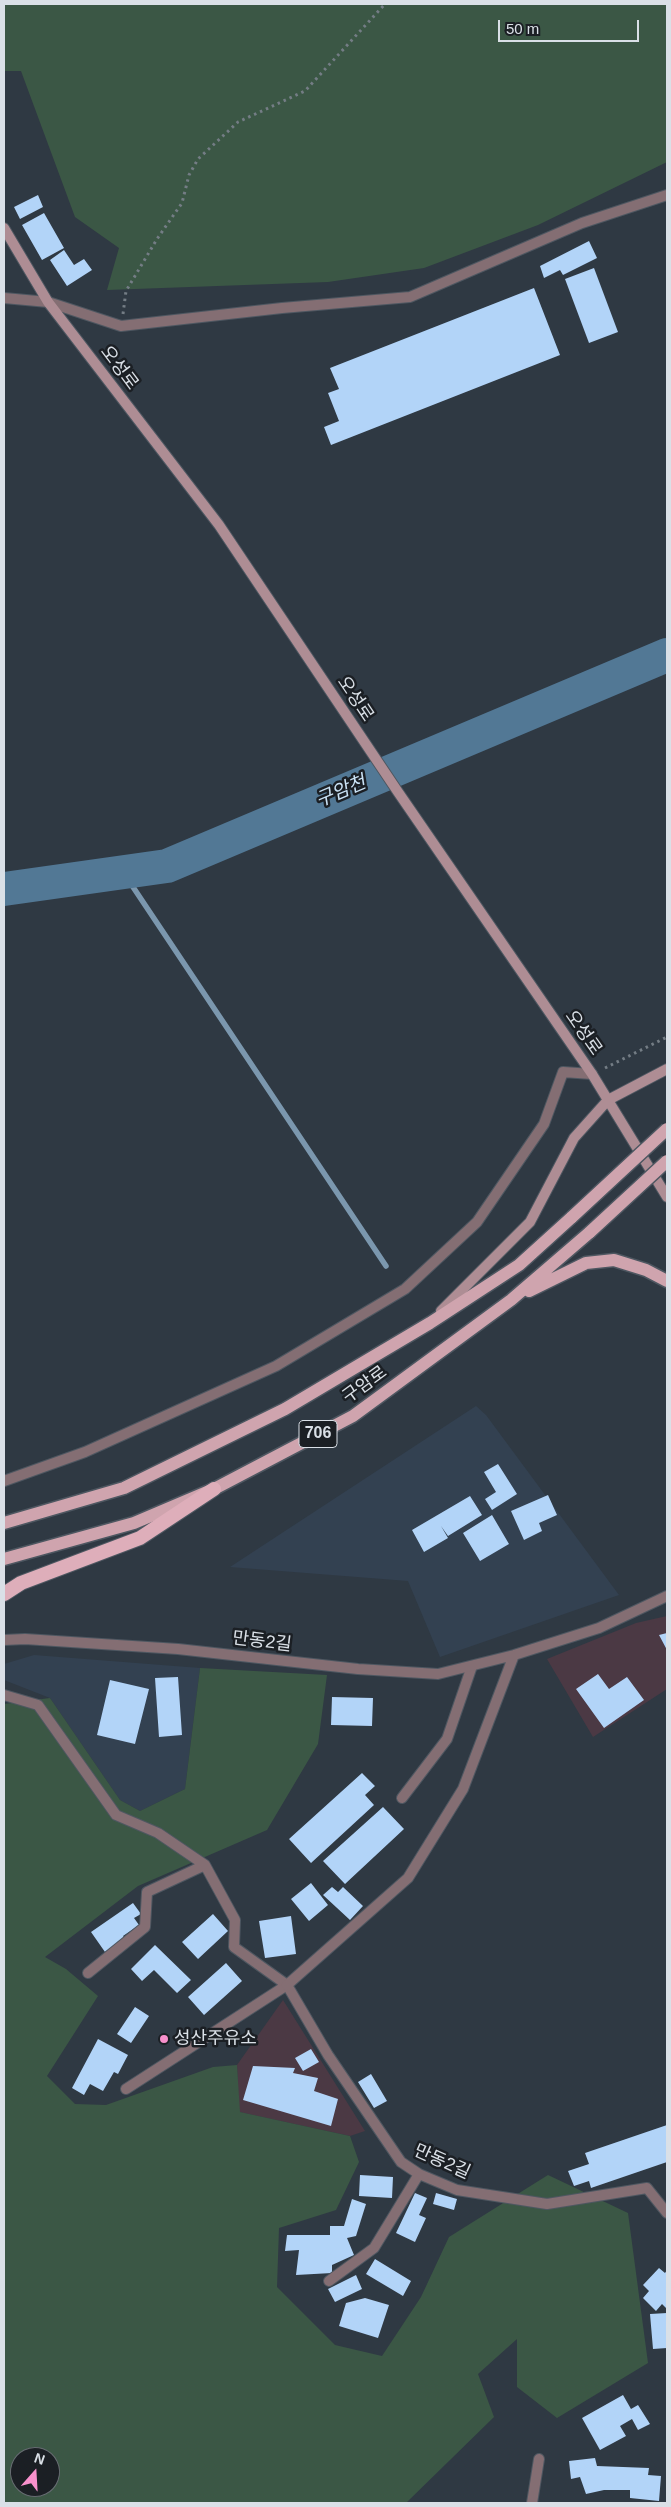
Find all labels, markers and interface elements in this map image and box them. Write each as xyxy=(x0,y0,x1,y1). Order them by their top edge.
scale bar xyxy=(501,10,642,42)
text: 50 m xyxy=(506,20,539,37)
street label: 오성로 xyxy=(95,342,143,394)
street label: 오성로 xyxy=(332,672,378,726)
water label: 구암천 xyxy=(312,771,370,813)
street label: 오성로 xyxy=(560,1006,606,1060)
street label: 구암로 xyxy=(339,1362,391,1408)
road number: 706 xyxy=(299,1420,337,1448)
street label: 만동2길 xyxy=(231,1628,293,1656)
place label: 성산주유소 xyxy=(174,2028,257,2050)
marker: 성산주유소 xyxy=(158,2033,170,2045)
street label: 만동2길 xyxy=(410,2140,474,2184)
north arrow xyxy=(10,2447,60,2497)
text: N xyxy=(32,2450,47,2468)

